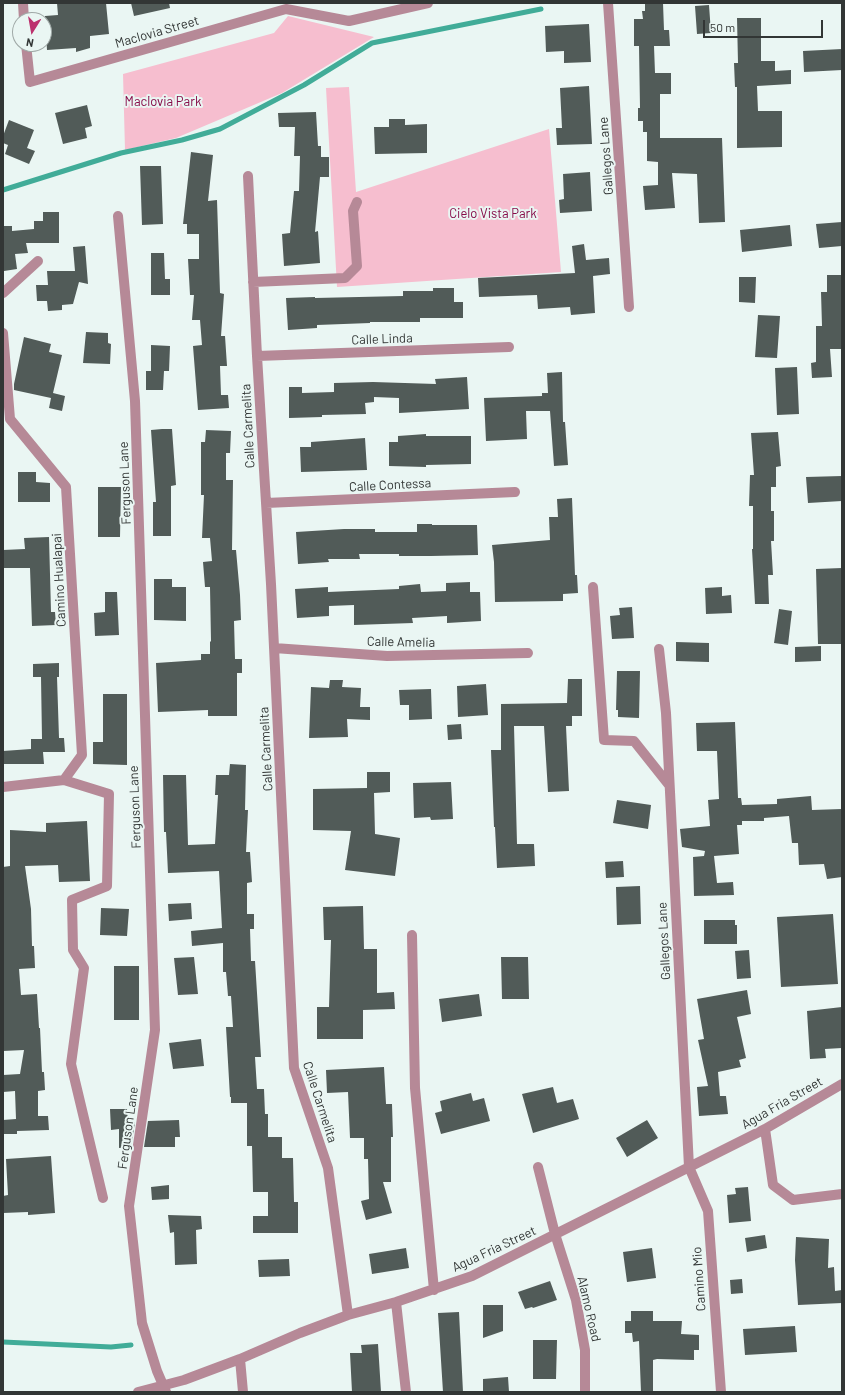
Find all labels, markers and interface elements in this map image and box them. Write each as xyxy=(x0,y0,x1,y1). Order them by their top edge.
north arrow xyxy=(12,12,52,52)
scale bar xyxy=(705,12,825,38)
street label: Maclovia Street xyxy=(113,13,201,51)
text: 50 m xyxy=(710,20,735,34)
text: N xyxy=(25,36,35,50)
park label: Maclovia Park xyxy=(125,94,201,110)
street label: Gallegos Lane xyxy=(595,116,617,196)
park label: Cielo Vista Park xyxy=(449,206,537,222)
street label: Calle Linda xyxy=(351,330,413,348)
street label: Calle Carmelita xyxy=(238,383,258,469)
street label: Ferguson Lane xyxy=(116,441,134,525)
street label: Calle Contessa xyxy=(349,475,431,495)
street label: Camino Hualapai xyxy=(49,533,69,627)
street label: Calle Amelia xyxy=(367,634,435,650)
street label: Calle Carmelita xyxy=(256,706,276,792)
street label: Ferguson Lane xyxy=(126,765,144,849)
street label: Gallegos Lane xyxy=(654,902,674,980)
street label: Calle Carmelita xyxy=(300,1059,340,1145)
street label: Agua Fria Street xyxy=(739,1074,825,1132)
street label: Ferguson Lane xyxy=(114,1086,142,1170)
street label: Agua Fria Street xyxy=(450,1223,538,1275)
street label: Camino Mio xyxy=(689,1246,709,1312)
street label: Alamo Road xyxy=(574,1275,604,1343)

